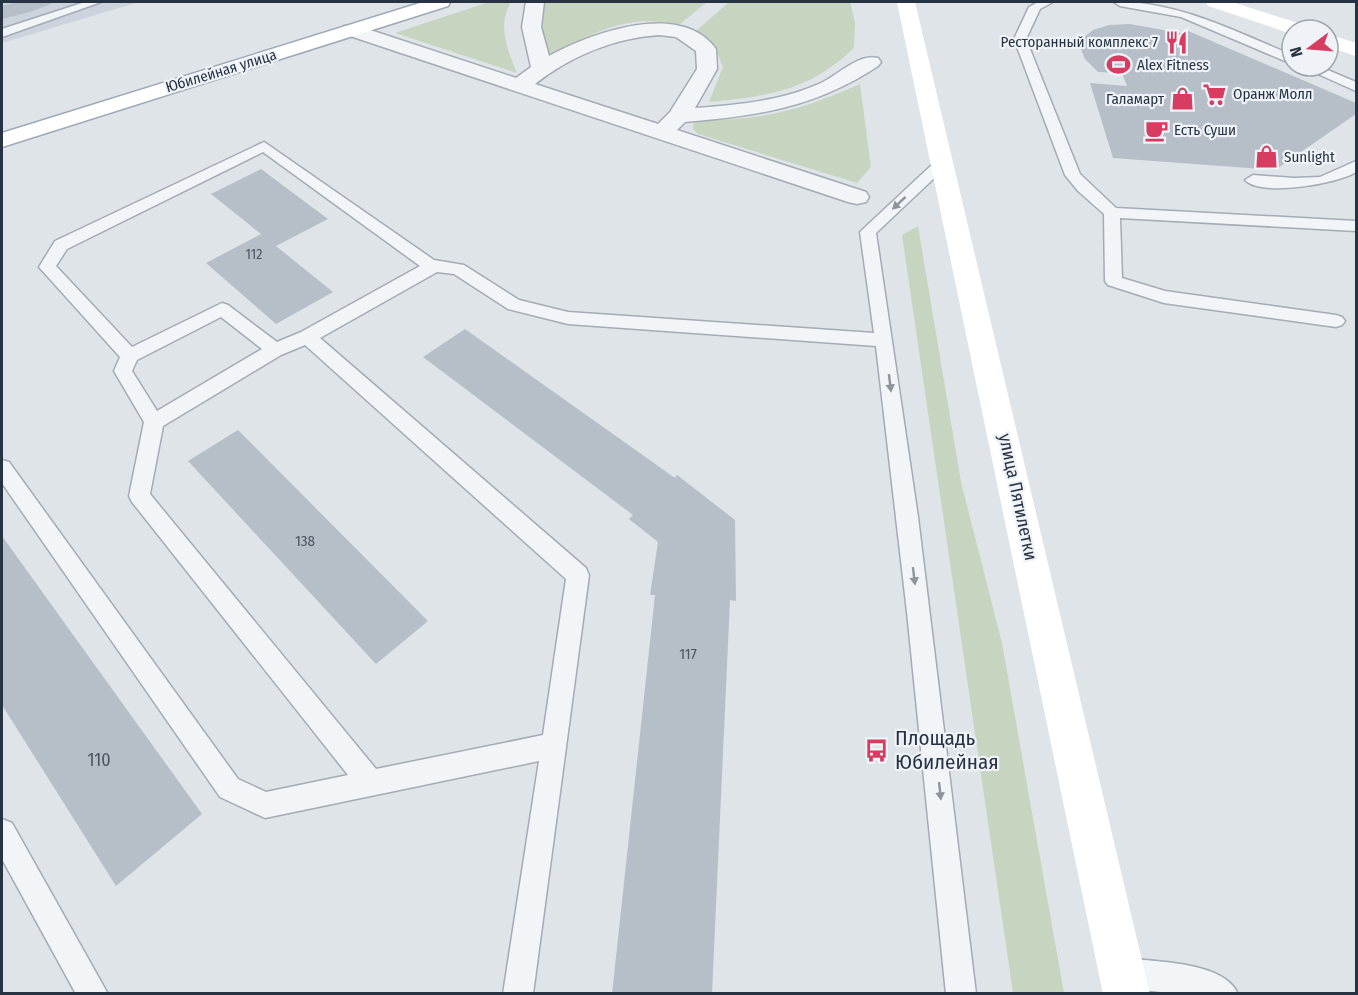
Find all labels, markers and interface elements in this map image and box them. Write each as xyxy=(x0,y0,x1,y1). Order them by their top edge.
north arrow xyxy=(1280,18,1340,78)
restaurant icon: Ресторанный комплекс 7 xyxy=(1163,29,1189,55)
place label: Ресторанный комплекс 7 xyxy=(1001,33,1158,51)
text: N xyxy=(1286,45,1307,59)
street label: Юбилейная улица xyxy=(163,46,279,96)
sports icon: Alex Fitness xyxy=(1106,52,1132,78)
place label: Alex Fitness xyxy=(1137,56,1209,74)
supermarket icon: Оранж Молл xyxy=(1202,81,1228,107)
place label: Оранж Молл xyxy=(1233,85,1313,103)
shop icon: Галамарт xyxy=(1169,86,1195,112)
place label: Галамарт xyxy=(1106,90,1165,108)
cafe icon: Есть Суши xyxy=(1143,117,1169,143)
place label: Есть Суши xyxy=(1174,121,1236,139)
shop icon: Sunlight xyxy=(1253,144,1279,170)
place label: Sunlight xyxy=(1284,148,1335,166)
one-way arrow xyxy=(892,196,907,210)
house number: 112 xyxy=(246,246,262,263)
one-way arrow xyxy=(885,373,895,392)
street label: улица Пятилетки xyxy=(994,432,1042,562)
house number: 138 xyxy=(295,532,315,550)
one-way arrow xyxy=(909,567,919,586)
house number: 117 xyxy=(679,645,697,663)
place label: Площадь Юбилейная xyxy=(895,725,999,775)
bus stop icon: Площадь Юбилейная xyxy=(864,737,890,763)
house number: 110 xyxy=(87,749,111,771)
one-way arrow xyxy=(935,781,945,800)

